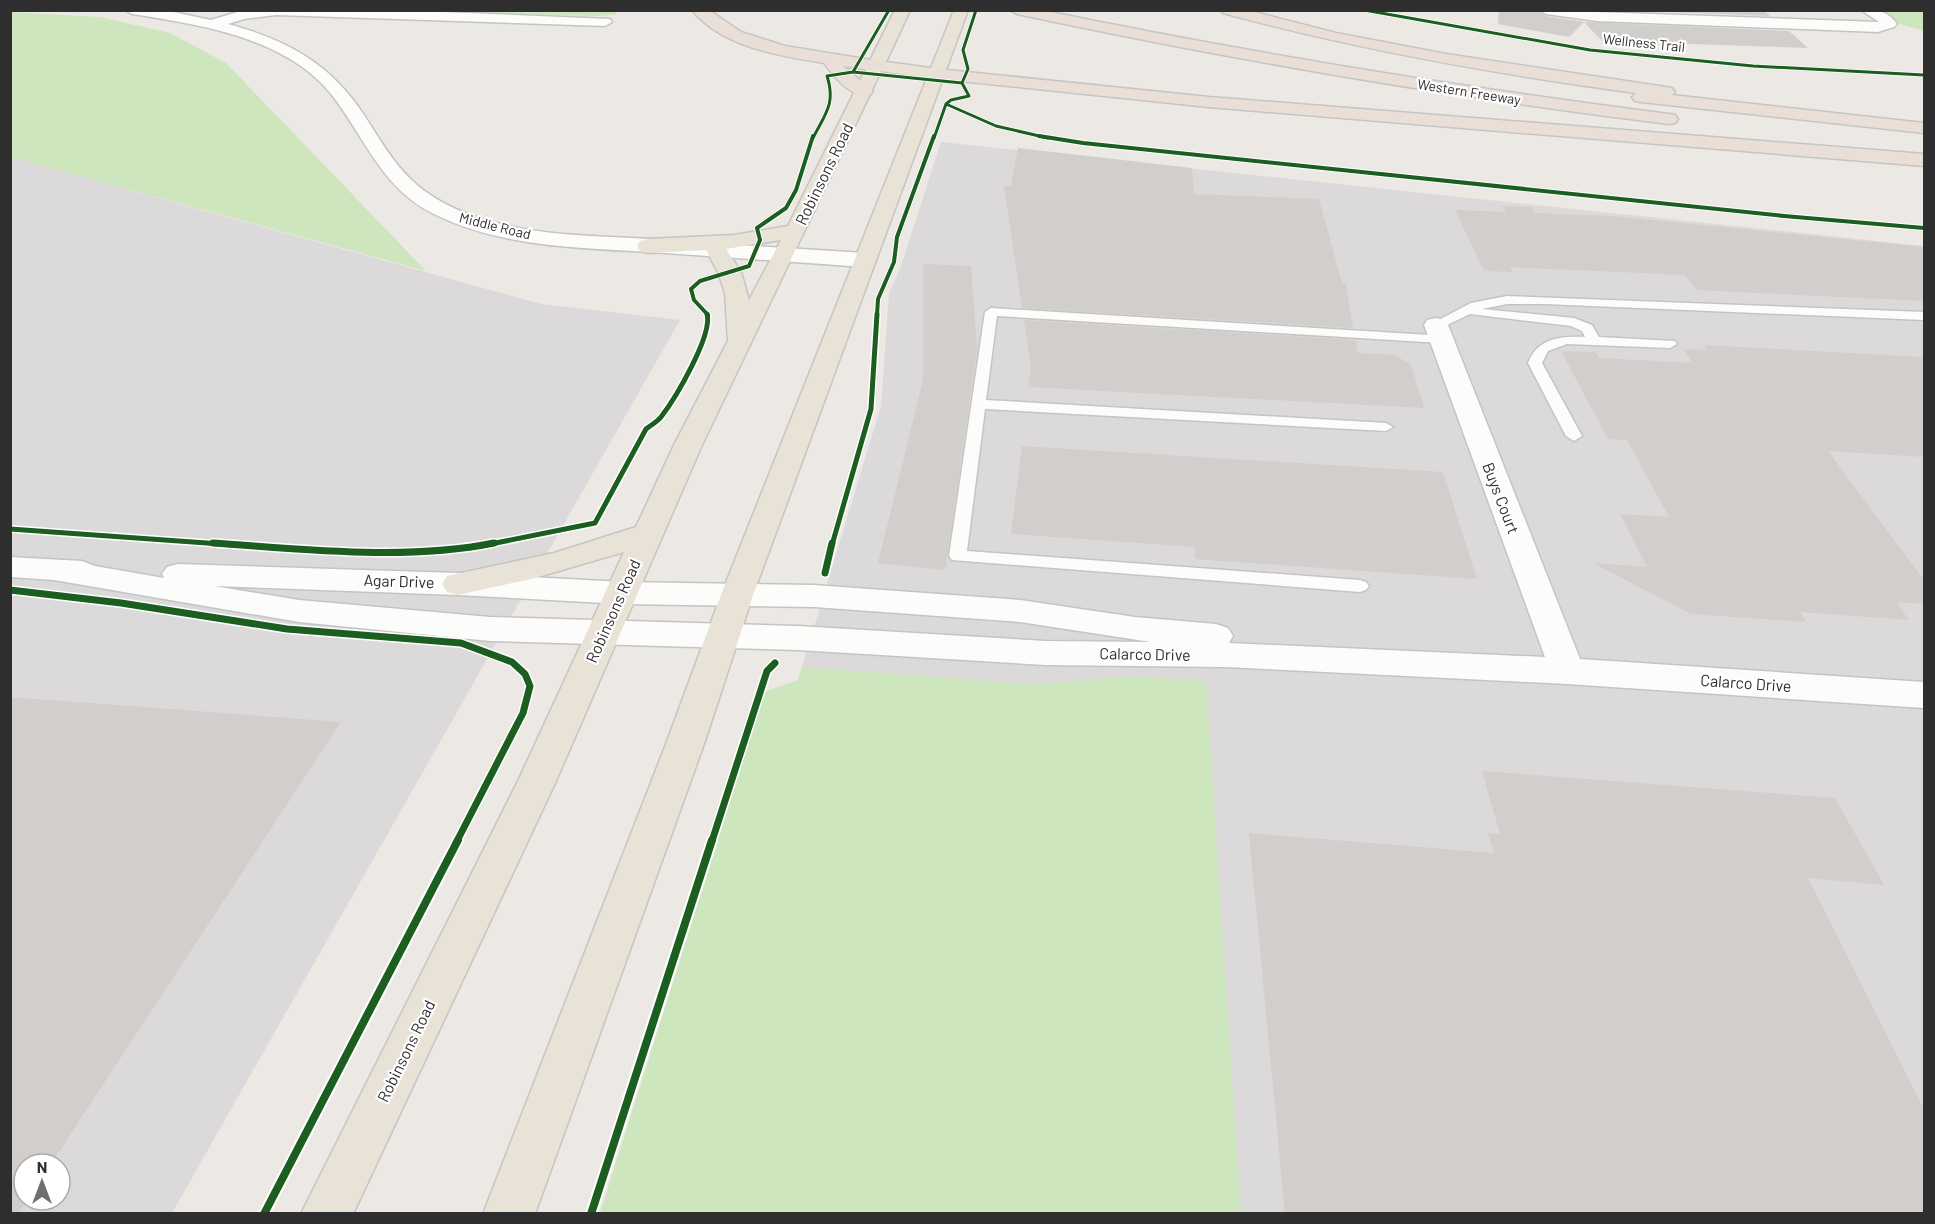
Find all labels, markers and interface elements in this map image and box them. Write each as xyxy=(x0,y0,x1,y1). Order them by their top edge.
street label: Wellness Trail xyxy=(1602,30,1686,55)
street label: Western Freeway xyxy=(1416,75,1523,108)
street label: Robinsons Road xyxy=(791,120,856,228)
street label: Middle Road xyxy=(457,208,533,243)
street label: Buys Court xyxy=(1479,459,1524,536)
street label: Robinsons Road xyxy=(581,556,644,665)
street label: Agar Drive xyxy=(363,570,435,591)
street label: Calarco Drive xyxy=(1099,643,1191,664)
street label: Calarco Drive xyxy=(1700,670,1792,695)
street label: Robinsons Road xyxy=(373,997,438,1105)
north arrow xyxy=(12,1152,72,1212)
text: N xyxy=(37,1157,47,1176)

